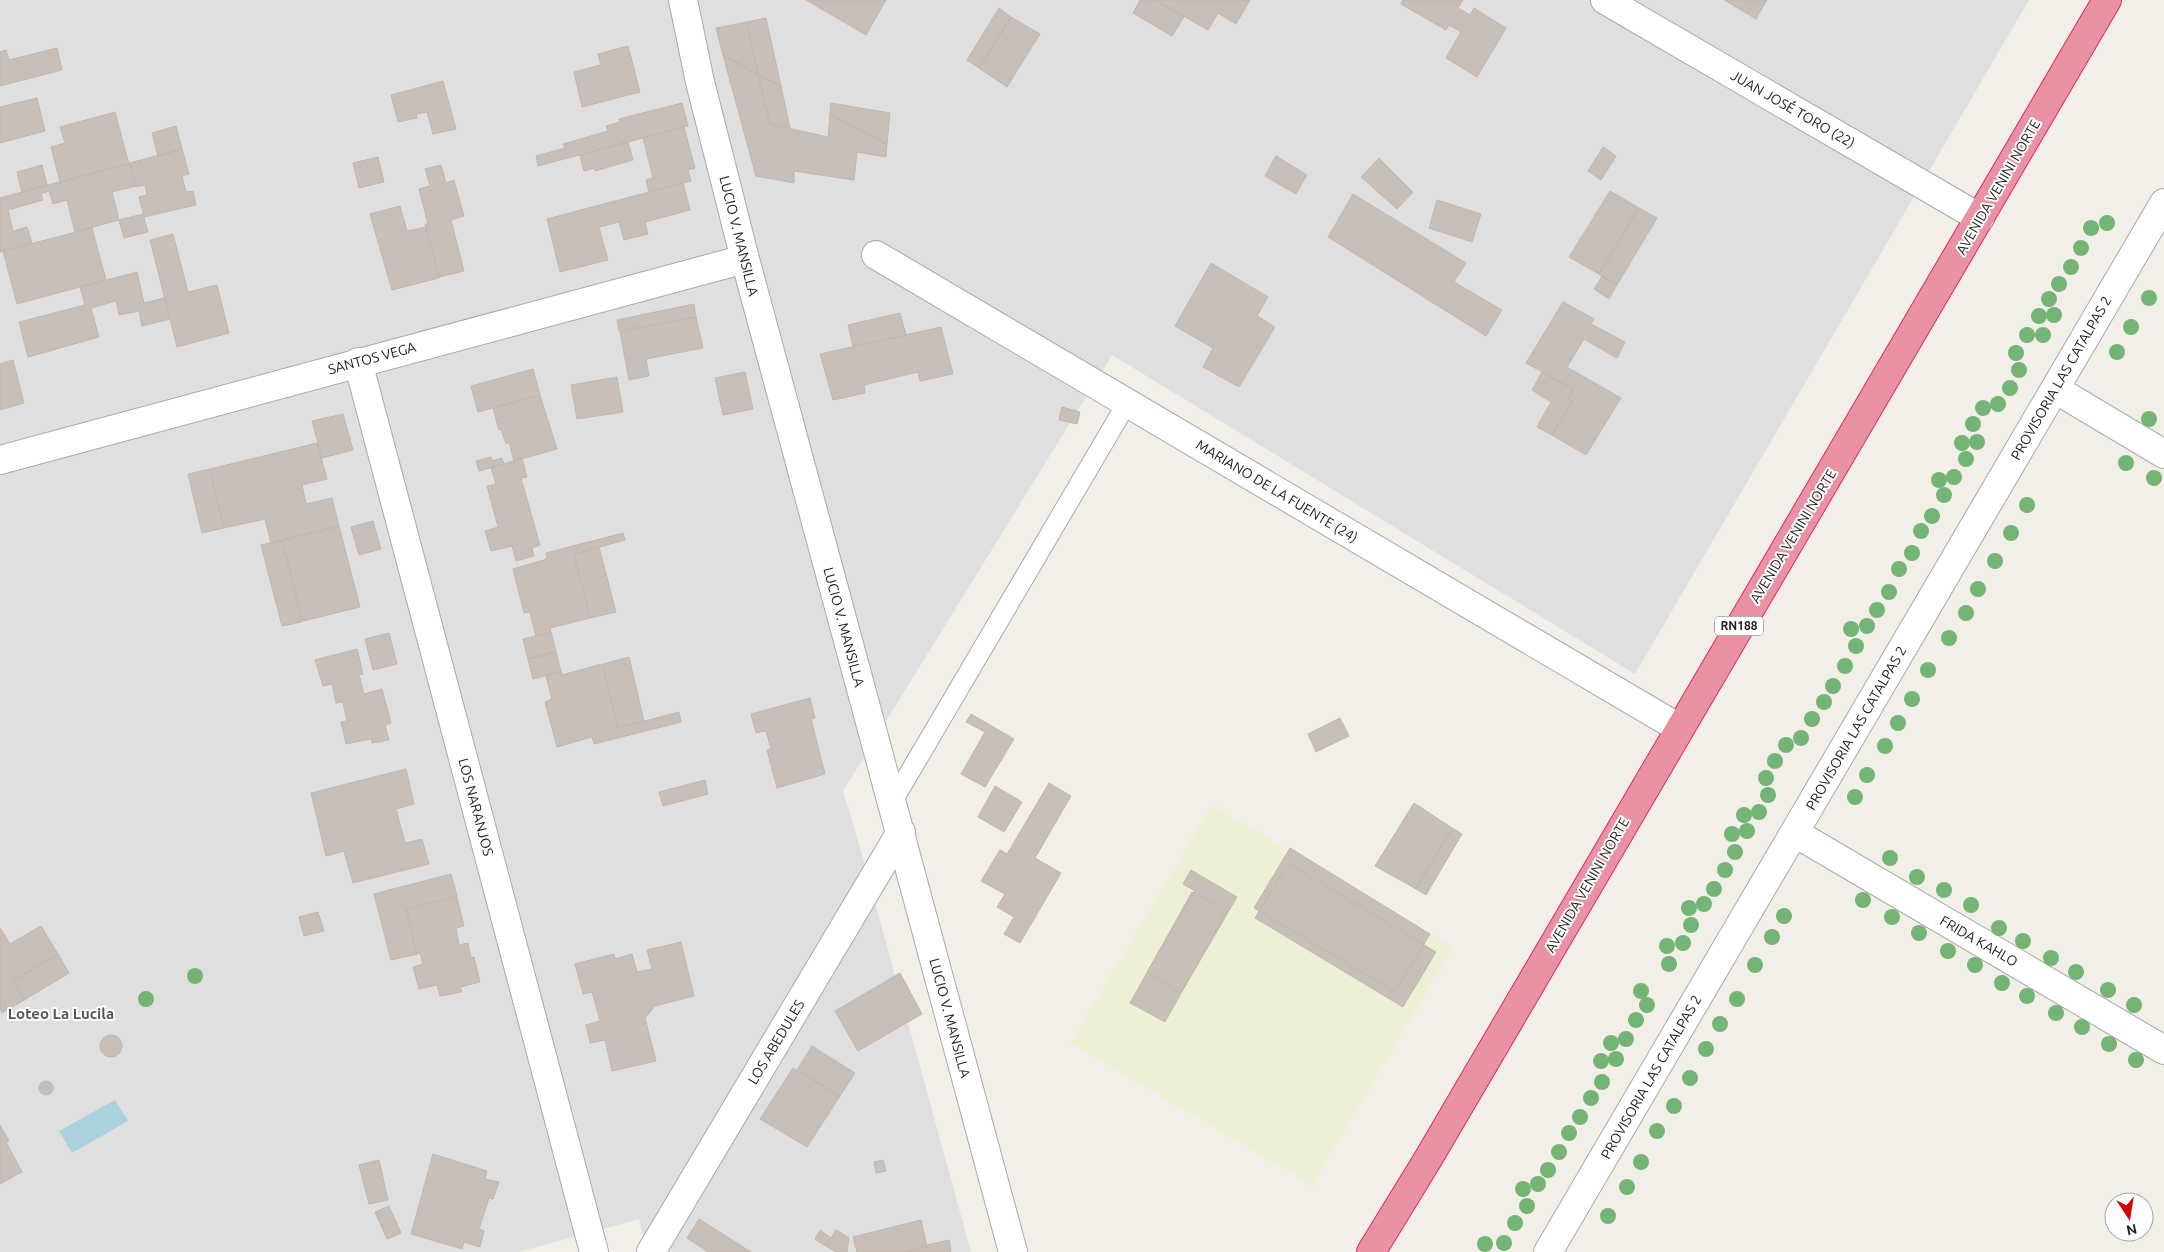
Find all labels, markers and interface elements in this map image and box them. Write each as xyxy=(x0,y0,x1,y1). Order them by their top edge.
street label: JUAN JOSÉ TORO (22) xyxy=(1728,66,1858,151)
street label: AVENIDA VENINI NORTE xyxy=(1953,117,2043,257)
street label: LUCIO V. MANSILLA xyxy=(716,174,762,298)
street label: PROVISORIA LAS CATALPAS 2 xyxy=(2007,293,2115,463)
street label: SANTOS VEGA xyxy=(326,339,418,377)
street label: MARIANO DE LA FUENTE (24) xyxy=(1193,436,1361,546)
street label: AVENIDA VENINI NORTE xyxy=(1747,466,1839,606)
street label: LUCIO V. MANSILLA xyxy=(820,565,868,689)
road number: RN188 xyxy=(1715,616,1763,636)
street label: PROVISORIA LAS CATALPAS 2 xyxy=(1802,643,1910,813)
street label: LOS NARANJOS xyxy=(455,756,497,858)
street label: AVENIDA VENINI NORTE xyxy=(1542,815,1632,955)
street label: FRIDA KAHLO xyxy=(1937,912,2021,970)
street label: LUCIO V. MANSILLA xyxy=(926,956,974,1080)
street label: PROVISORIA LAS CATALPAS 2 xyxy=(1597,992,1705,1162)
street label: LOS ABEDULES xyxy=(744,997,808,1087)
district label: Loteo La Lucila xyxy=(8,1005,114,1022)
north arrow xyxy=(2104,1192,2154,1242)
text: N xyxy=(2125,1221,2138,1239)

